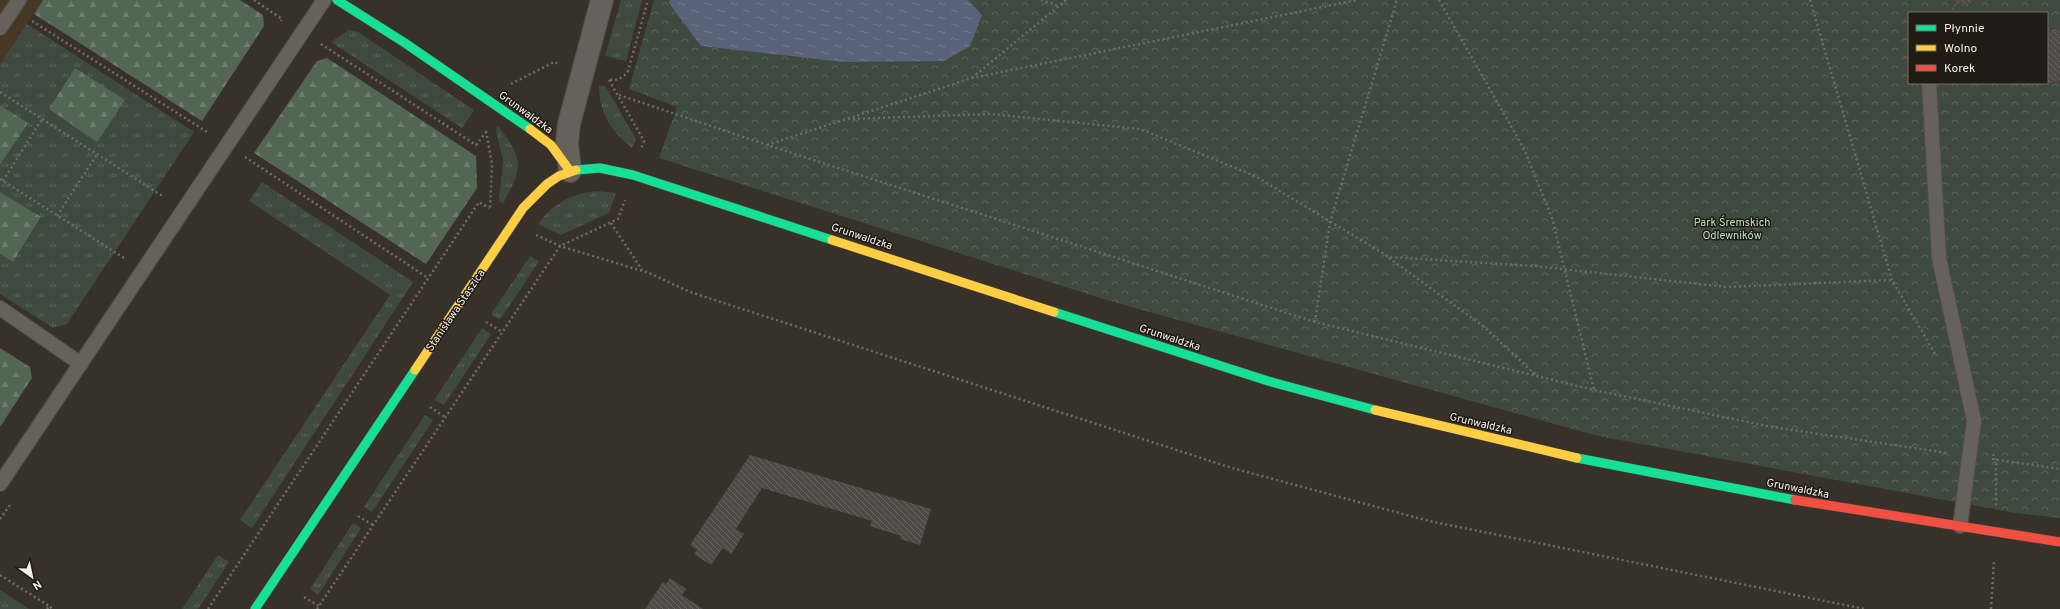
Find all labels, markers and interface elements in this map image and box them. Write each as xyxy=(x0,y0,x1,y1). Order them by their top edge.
legend xyxy=(1908,12,2048,84)
text: Płynnie xyxy=(1944,21,1984,37)
text: Wolno xyxy=(1944,41,1978,57)
text: Korek xyxy=(1944,61,1975,77)
street label: Grunwaldzka xyxy=(496,88,555,137)
park label: Park Śremskich Odlewników xyxy=(1694,215,1770,243)
street label: Grunwaldzka xyxy=(829,220,894,254)
street label: Stanisława Staszica xyxy=(423,267,489,354)
street label: Grunwaldzka xyxy=(1137,321,1202,355)
street label: Grunwaldzka xyxy=(1448,410,1514,438)
street label: Grunwaldzka xyxy=(1765,476,1831,502)
north arrow xyxy=(12,557,52,597)
text: N xyxy=(30,577,44,593)

